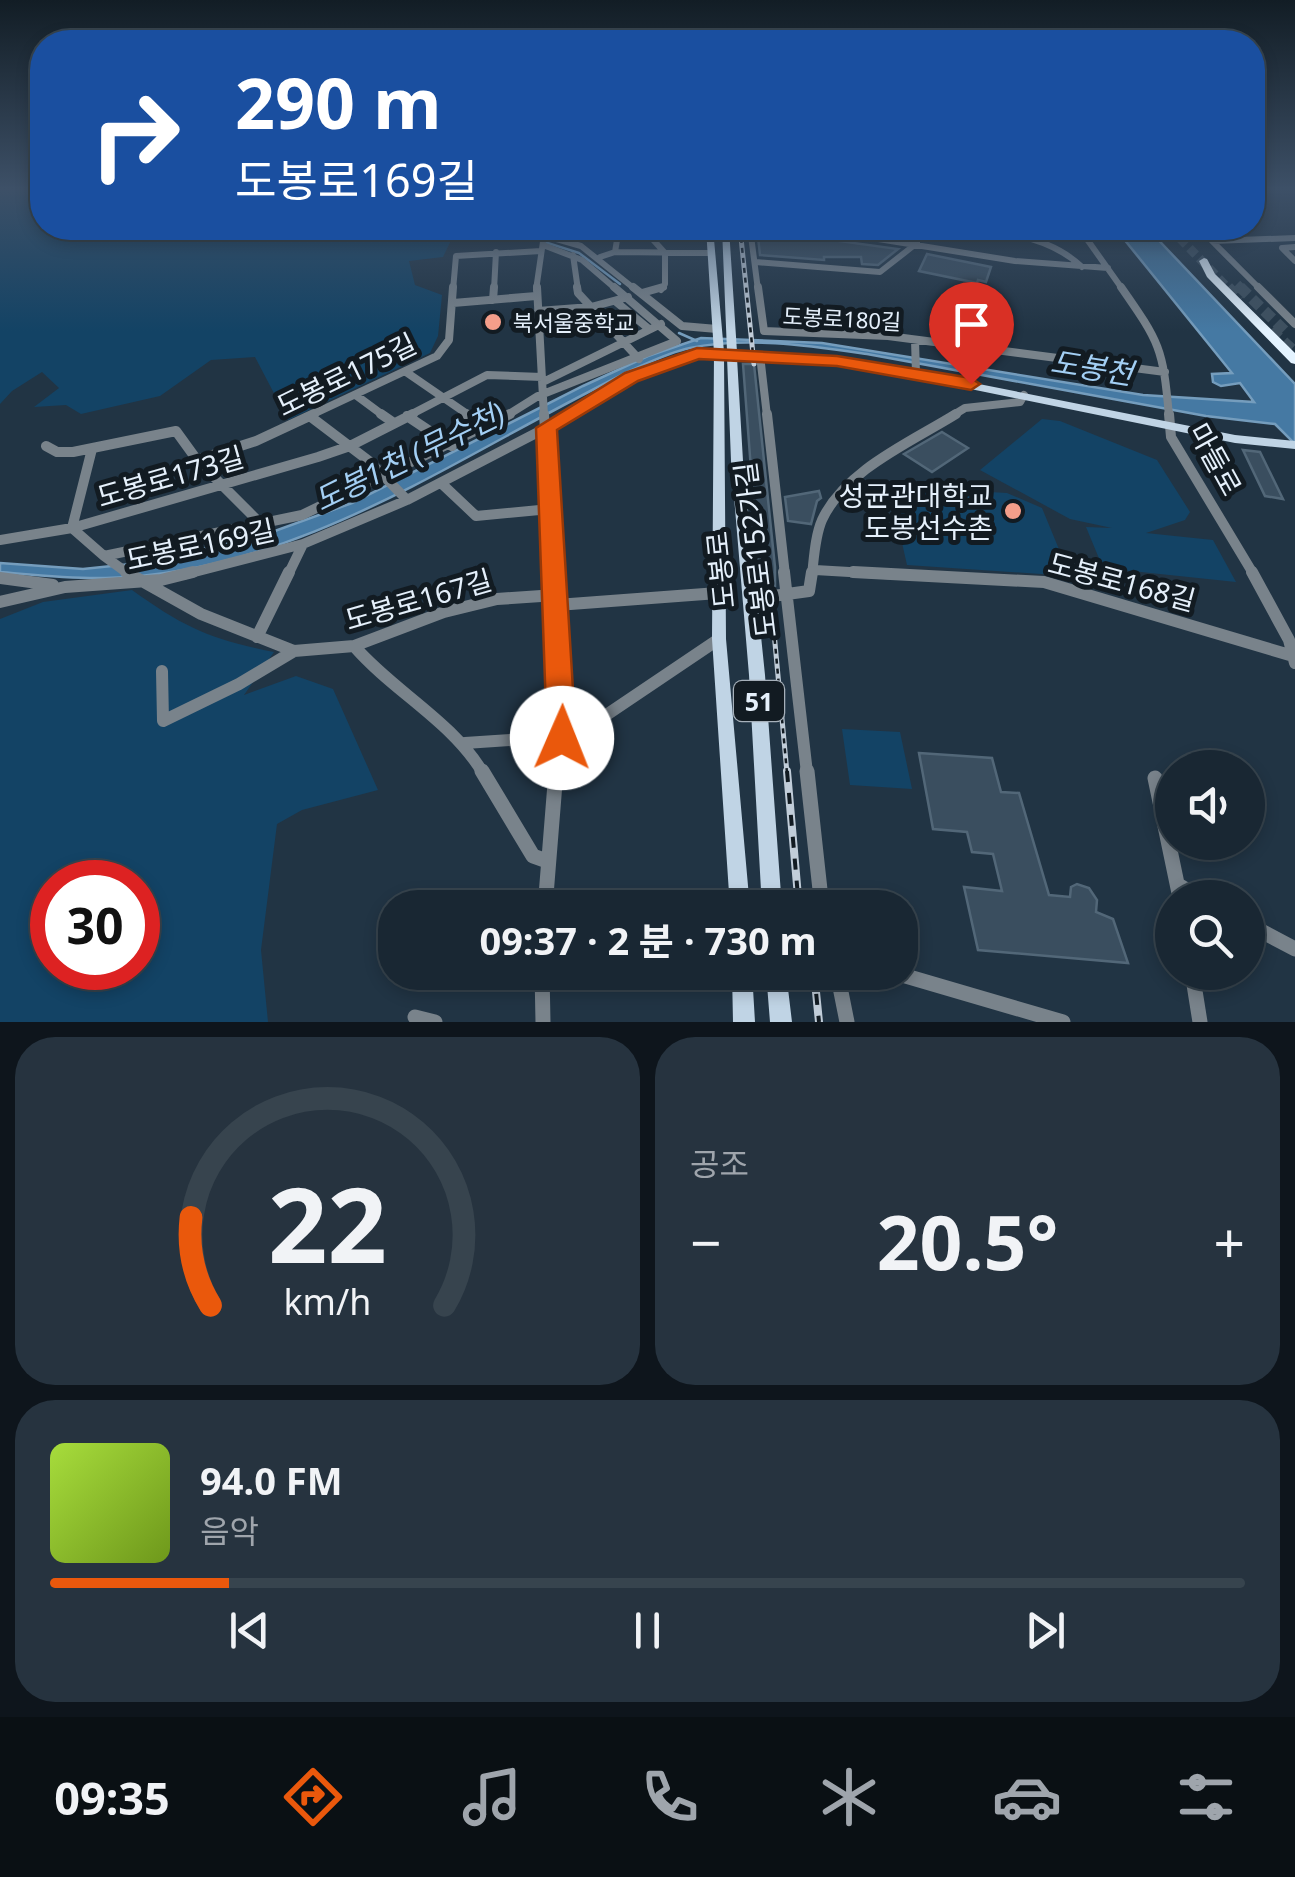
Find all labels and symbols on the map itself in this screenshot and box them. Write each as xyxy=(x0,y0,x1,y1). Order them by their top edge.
pin xyxy=(929,282,1014,385)
street label: 도봉로180길 xyxy=(782,300,902,336)
place label: 북서울중학교 xyxy=(513,307,634,337)
marker: 북서울중학교 xyxy=(482,311,504,333)
street label: 도봉로175길 xyxy=(270,324,422,424)
water label: 도봉천 xyxy=(1048,340,1139,394)
water label: 도봉1천 (무수천) xyxy=(307,392,511,520)
street label: 마들로 xyxy=(1181,416,1251,502)
street label: 도봉로173길 xyxy=(92,437,248,515)
street label: 도봉로152가길 xyxy=(725,460,785,640)
place label: 성균관대학교 도봉선수촌 xyxy=(838,476,993,546)
marker: 성균관대학교 도봉선수촌 xyxy=(1002,500,1024,522)
street label: 도봉로169길 xyxy=(122,510,278,578)
street label: 도봉로 xyxy=(697,530,743,610)
street label: 도봉로168길 xyxy=(1044,543,1200,619)
street label: 도봉로167길 xyxy=(340,560,496,638)
road number: 51 xyxy=(734,681,784,721)
position arrow xyxy=(510,686,614,790)
speed limit sign: 30 xyxy=(30,860,160,990)

